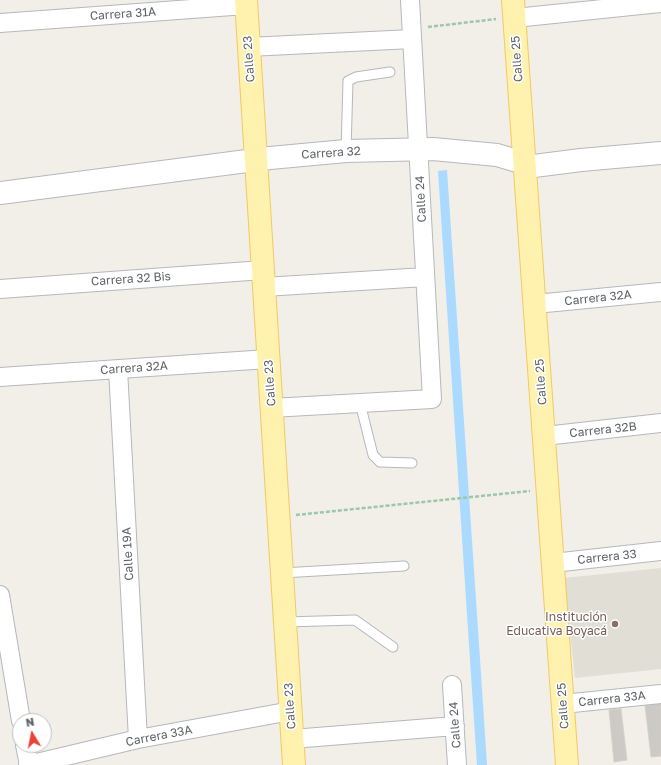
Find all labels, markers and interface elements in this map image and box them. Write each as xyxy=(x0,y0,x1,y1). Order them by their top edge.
street label: Carrera 31A xyxy=(89,5,157,23)
street label: Calle 23 xyxy=(240,35,258,83)
street label: Calle 25 xyxy=(508,35,526,83)
street label: Carrera 32 xyxy=(301,144,361,162)
street label: Calle 24 xyxy=(413,175,429,223)
street label: Carrera 32 Bis xyxy=(91,269,171,289)
street label: Carrera 32A xyxy=(564,287,632,309)
street label: Carrera 32A xyxy=(100,358,168,378)
street label: Calle 25 xyxy=(532,358,550,406)
street label: Calle 23 xyxy=(261,359,279,407)
street label: Carrera 32B xyxy=(569,419,637,441)
street label: Calle 19A xyxy=(119,527,137,581)
street label: Carrera 33 xyxy=(577,547,637,567)
place label: Institución Educativa Boyacá xyxy=(506,610,607,638)
marker: Institución Educativa Boyacá xyxy=(610,619,620,629)
street label: Calle 23 xyxy=(281,682,299,730)
street label: Calle 25 xyxy=(554,682,572,730)
street label: Carrera 33A xyxy=(578,688,646,710)
street label: Calle 24 xyxy=(446,701,464,749)
north arrow xyxy=(12,713,52,753)
text: N xyxy=(25,715,35,729)
street label: Carrera 33A xyxy=(124,722,194,750)

